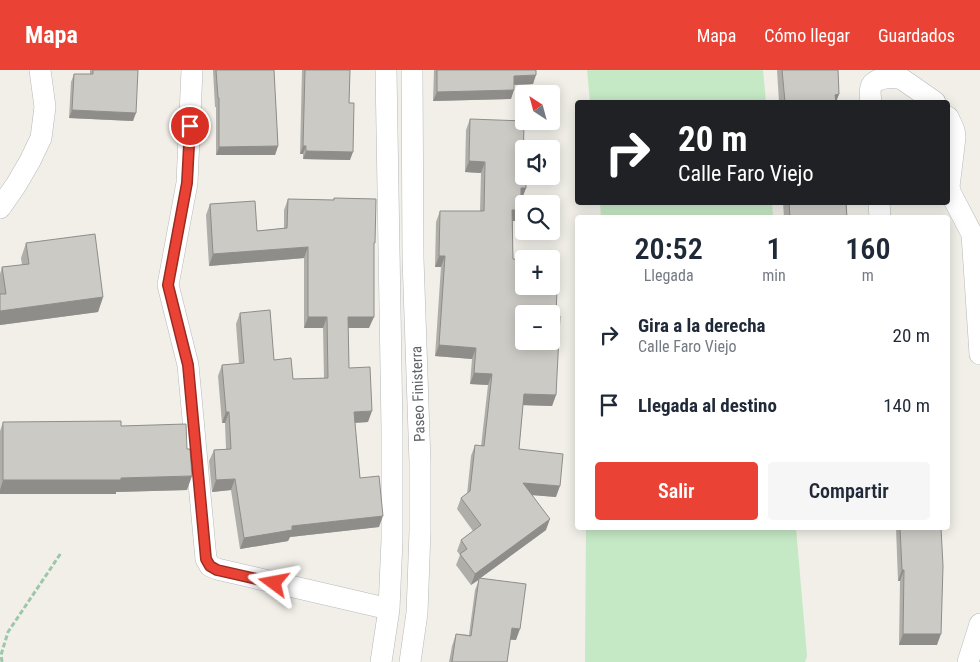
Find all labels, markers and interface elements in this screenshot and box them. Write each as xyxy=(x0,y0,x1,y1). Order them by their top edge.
text: Mapa xyxy=(25,21,78,49)
text: Mapa xyxy=(697,25,736,46)
text: Cómo llegar xyxy=(764,25,850,46)
text: Guardados xyxy=(878,25,955,46)
north arrow xyxy=(515,85,560,130)
map controls xyxy=(515,85,560,350)
pin xyxy=(169,105,211,147)
icon: arrive xyxy=(176,112,204,140)
text: 20 m xyxy=(678,119,747,160)
icon: right xyxy=(595,120,660,185)
button: sound xyxy=(515,140,560,185)
text: Calle Faro Viejo xyxy=(678,161,813,186)
button: search xyxy=(515,195,560,240)
text: 20:52 xyxy=(634,231,703,266)
text: 1 xyxy=(766,231,782,266)
text: 160 xyxy=(845,231,890,266)
button: + xyxy=(515,250,560,295)
text: Llegada xyxy=(644,266,694,285)
text: min xyxy=(762,266,786,285)
text: m xyxy=(862,266,874,285)
button: − xyxy=(515,305,560,350)
text: Gira a la derecha xyxy=(638,314,765,337)
icon: right xyxy=(595,321,623,349)
text: 20 m xyxy=(893,324,930,347)
text: Calle Faro Viejo xyxy=(638,337,737,356)
street label: Paseo Finisterra xyxy=(407,346,429,442)
icon: arrive xyxy=(595,391,623,419)
text: Llegada al destino xyxy=(638,394,777,417)
text: 140 m xyxy=(883,394,930,417)
button: Salir xyxy=(595,462,758,520)
button: Compartir xyxy=(768,462,930,520)
position arrow xyxy=(247,556,299,608)

